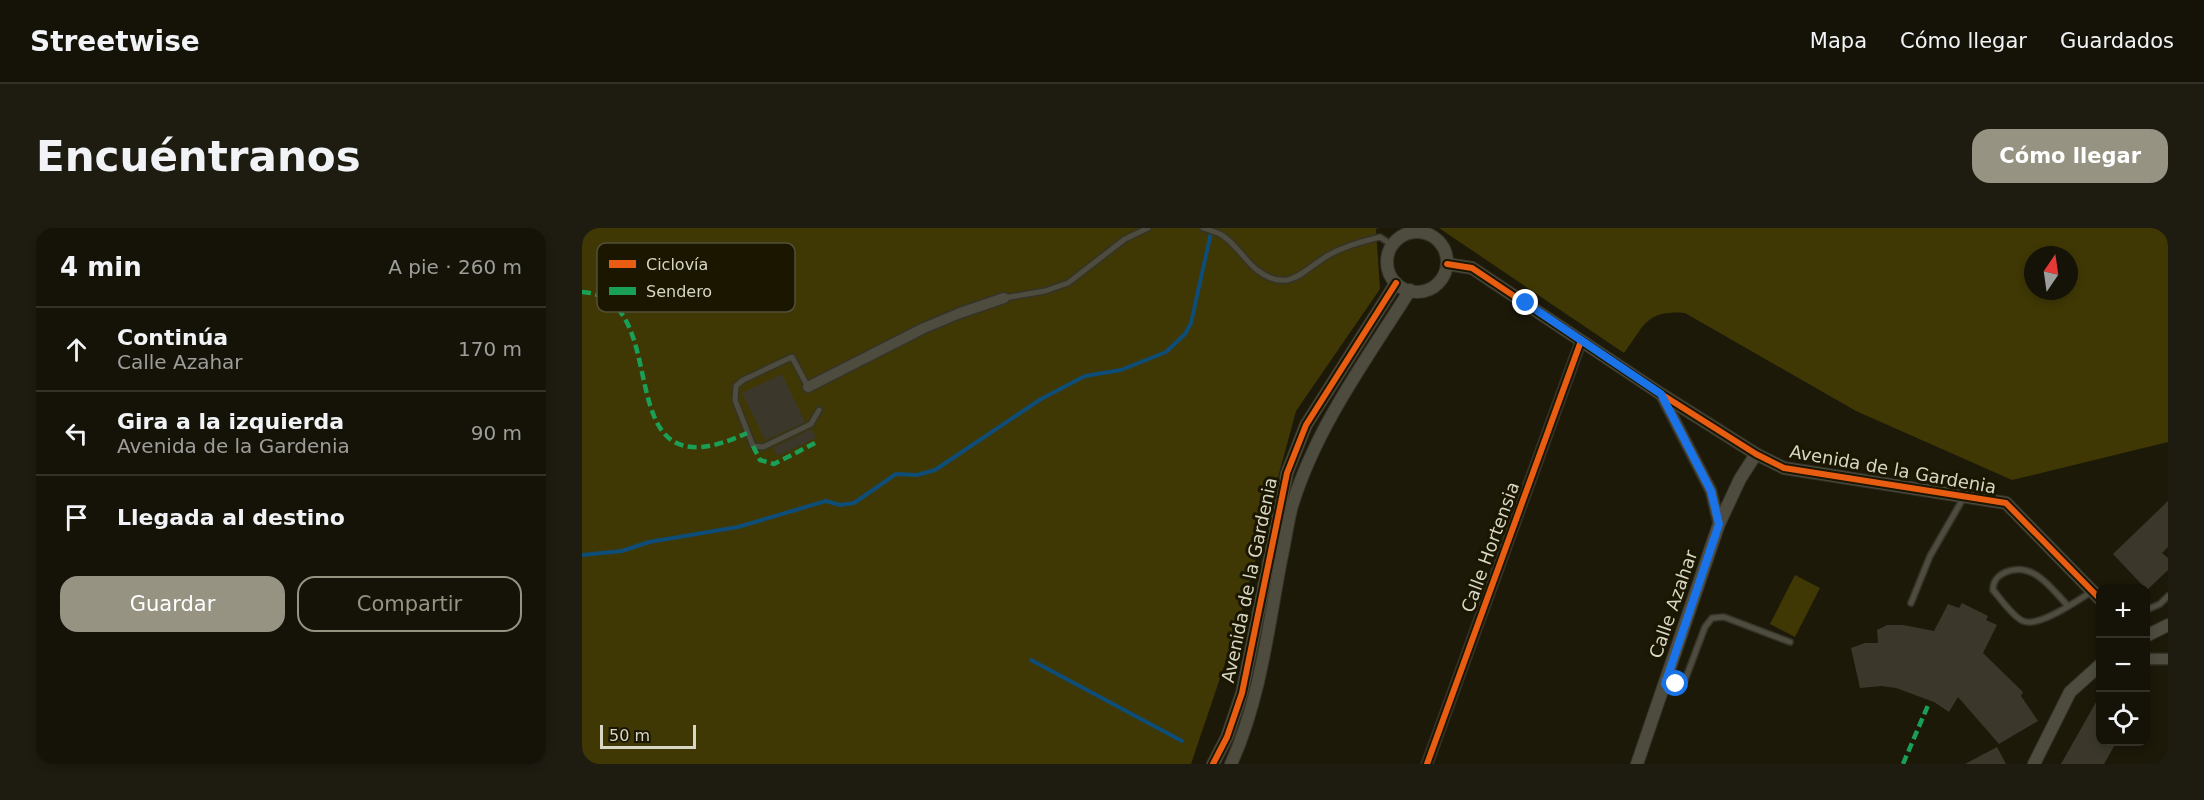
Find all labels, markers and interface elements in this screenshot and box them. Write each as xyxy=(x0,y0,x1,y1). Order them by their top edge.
text: Streetwise xyxy=(30,25,200,58)
text: Mapa xyxy=(1810,29,1867,53)
text: Cómo llegar xyxy=(1900,29,2027,53)
text: Guardados xyxy=(2060,29,2174,53)
button: Cómo llegar xyxy=(1972,129,2168,183)
text: Encuéntranos xyxy=(36,132,361,181)
legend xyxy=(597,243,795,312)
north arrow xyxy=(2024,246,2078,300)
text: 4 min xyxy=(60,252,142,282)
text: A pie · 260 m xyxy=(388,255,522,279)
text: Ciclovía xyxy=(646,255,708,274)
text: Sendero xyxy=(646,282,712,301)
route end xyxy=(1512,289,1538,315)
text: Continúa xyxy=(117,325,228,350)
icon: ahead xyxy=(60,333,93,366)
text: 170 m xyxy=(458,337,522,361)
text: Calle Azahar xyxy=(117,350,243,374)
text: Gira a la izquierda xyxy=(117,409,344,434)
icon: left xyxy=(60,417,93,450)
text: 90 m xyxy=(471,421,522,445)
text: Avenida de la Gardenia xyxy=(117,434,350,458)
street label: Avenida de la Gardenia xyxy=(1788,440,1998,498)
street label: Avenida de la Gardenia xyxy=(1217,475,1281,685)
street label: Calle Hortensia xyxy=(1457,479,1523,615)
icon: arrive xyxy=(60,501,93,534)
text: Llegada al destino xyxy=(117,505,345,530)
street label: Calle Azahar xyxy=(1645,547,1702,661)
button: Guardar xyxy=(60,576,285,632)
button: Compartir xyxy=(297,576,522,632)
map controls xyxy=(2096,584,2150,746)
button: + xyxy=(2096,584,2150,638)
button: − xyxy=(2096,638,2150,692)
route start xyxy=(1662,670,1688,696)
button: locate xyxy=(2096,692,2150,746)
scale bar xyxy=(600,722,696,750)
text: 50 m xyxy=(609,726,650,745)

